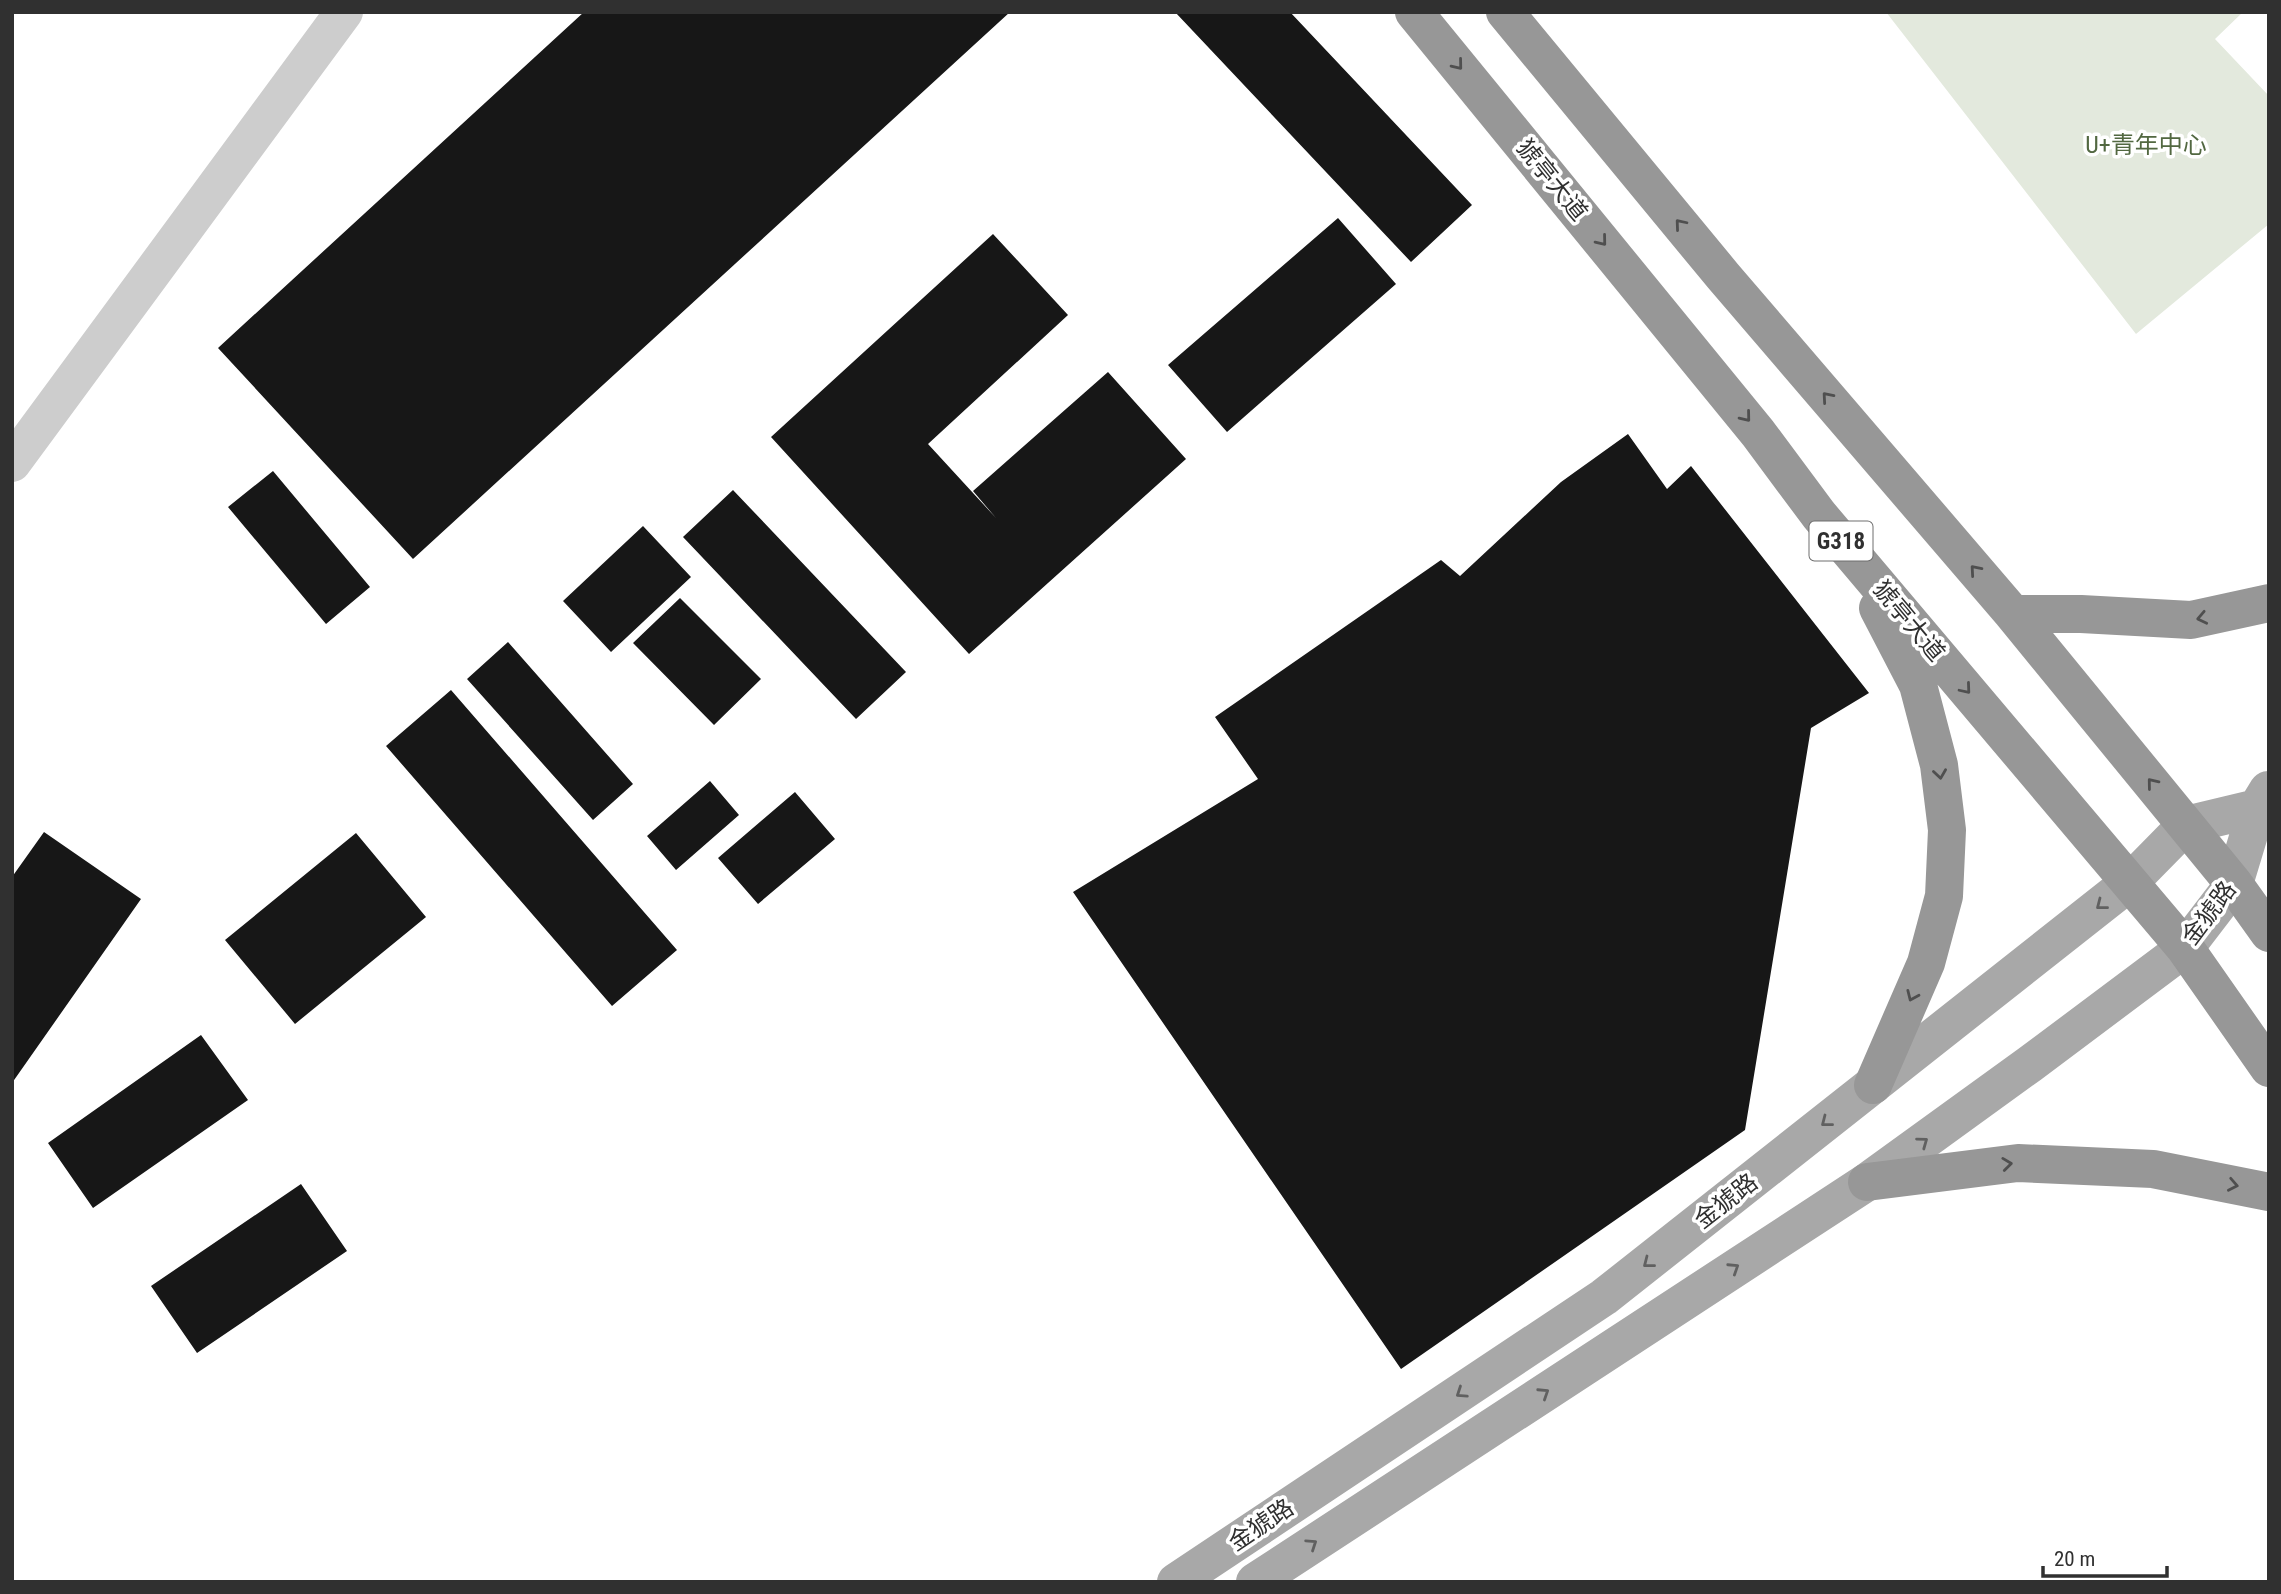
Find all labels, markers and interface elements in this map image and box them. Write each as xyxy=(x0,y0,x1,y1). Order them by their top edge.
one-way arrow xyxy=(1449,58,1462,70)
park label: U+青年中心 xyxy=(2085,131,2207,159)
street label: 猇亭大道 xyxy=(1511,134,1593,226)
one-way arrow xyxy=(1676,219,1688,232)
one-way arrow xyxy=(1593,234,1606,246)
one-way arrow xyxy=(1823,392,1835,405)
one-way arrow xyxy=(1737,410,1750,422)
road number: G318 xyxy=(1810,522,1872,561)
one-way arrow xyxy=(1971,565,1983,578)
street label: 猇亭大道 xyxy=(1867,575,1951,667)
one-way arrow xyxy=(2196,609,2208,624)
one-way arrow xyxy=(1958,680,1970,693)
one-way arrow xyxy=(1932,768,1947,780)
one-way arrow xyxy=(2147,778,2160,790)
street label: 金猇路 xyxy=(2176,876,2242,950)
one-way arrow xyxy=(2096,897,2109,910)
one-way arrow xyxy=(1906,988,1920,1001)
one-way arrow xyxy=(1822,1114,1834,1127)
one-way arrow xyxy=(1915,1137,1928,1150)
one-way arrow xyxy=(2001,1157,2013,1172)
street label: 金猇路 xyxy=(1689,1168,1763,1234)
one-way arrow xyxy=(2227,1177,2239,1192)
one-way arrow xyxy=(1643,1255,1656,1267)
one-way arrow xyxy=(1727,1264,1740,1277)
one-way arrow xyxy=(1456,1384,1469,1397)
one-way arrow xyxy=(1536,1388,1549,1401)
street label: 金猇路 xyxy=(1223,1493,1299,1557)
scale bar xyxy=(2043,1534,2167,1578)
one-way arrow xyxy=(1305,1539,1318,1552)
text: 20 m xyxy=(2054,1547,2095,1571)

